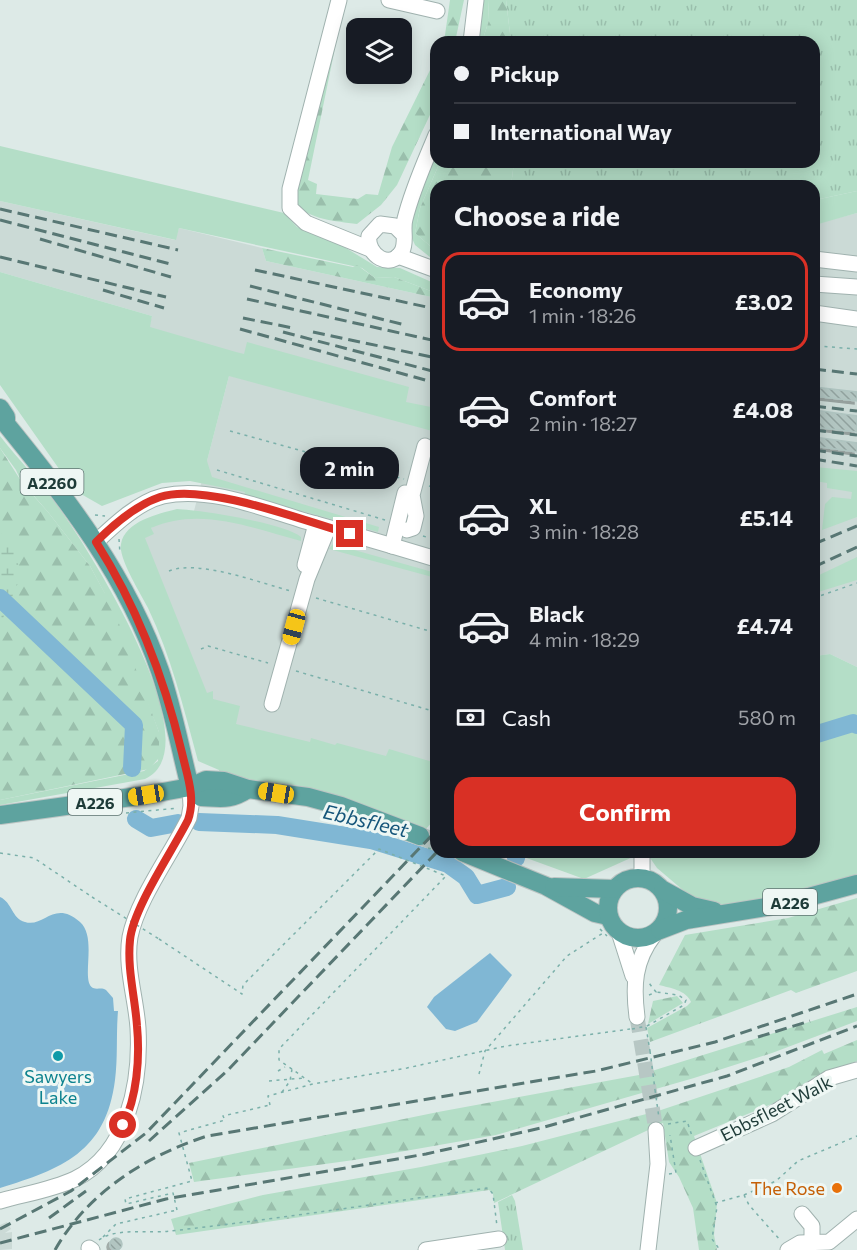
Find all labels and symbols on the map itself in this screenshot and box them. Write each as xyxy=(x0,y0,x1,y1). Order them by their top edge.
callout: 2 min xyxy=(300,447,400,489)
road number: A2260 xyxy=(20,469,84,495)
route end xyxy=(336,520,363,547)
car xyxy=(281,607,307,647)
car xyxy=(257,781,295,805)
car xyxy=(127,783,165,807)
road number: A226 xyxy=(68,789,122,815)
water label: Ebbsfleet xyxy=(321,799,412,842)
road number: A226 xyxy=(763,889,817,915)
marker: Sawyers Lake xyxy=(51,1049,65,1063)
place label: Sawyers Lake xyxy=(24,1065,92,1108)
street label: Ebbsfleet Walk xyxy=(716,1070,836,1146)
route start xyxy=(109,1111,136,1138)
place label: The Rose xyxy=(750,1177,825,1199)
marker: The Rose xyxy=(830,1181,844,1195)

